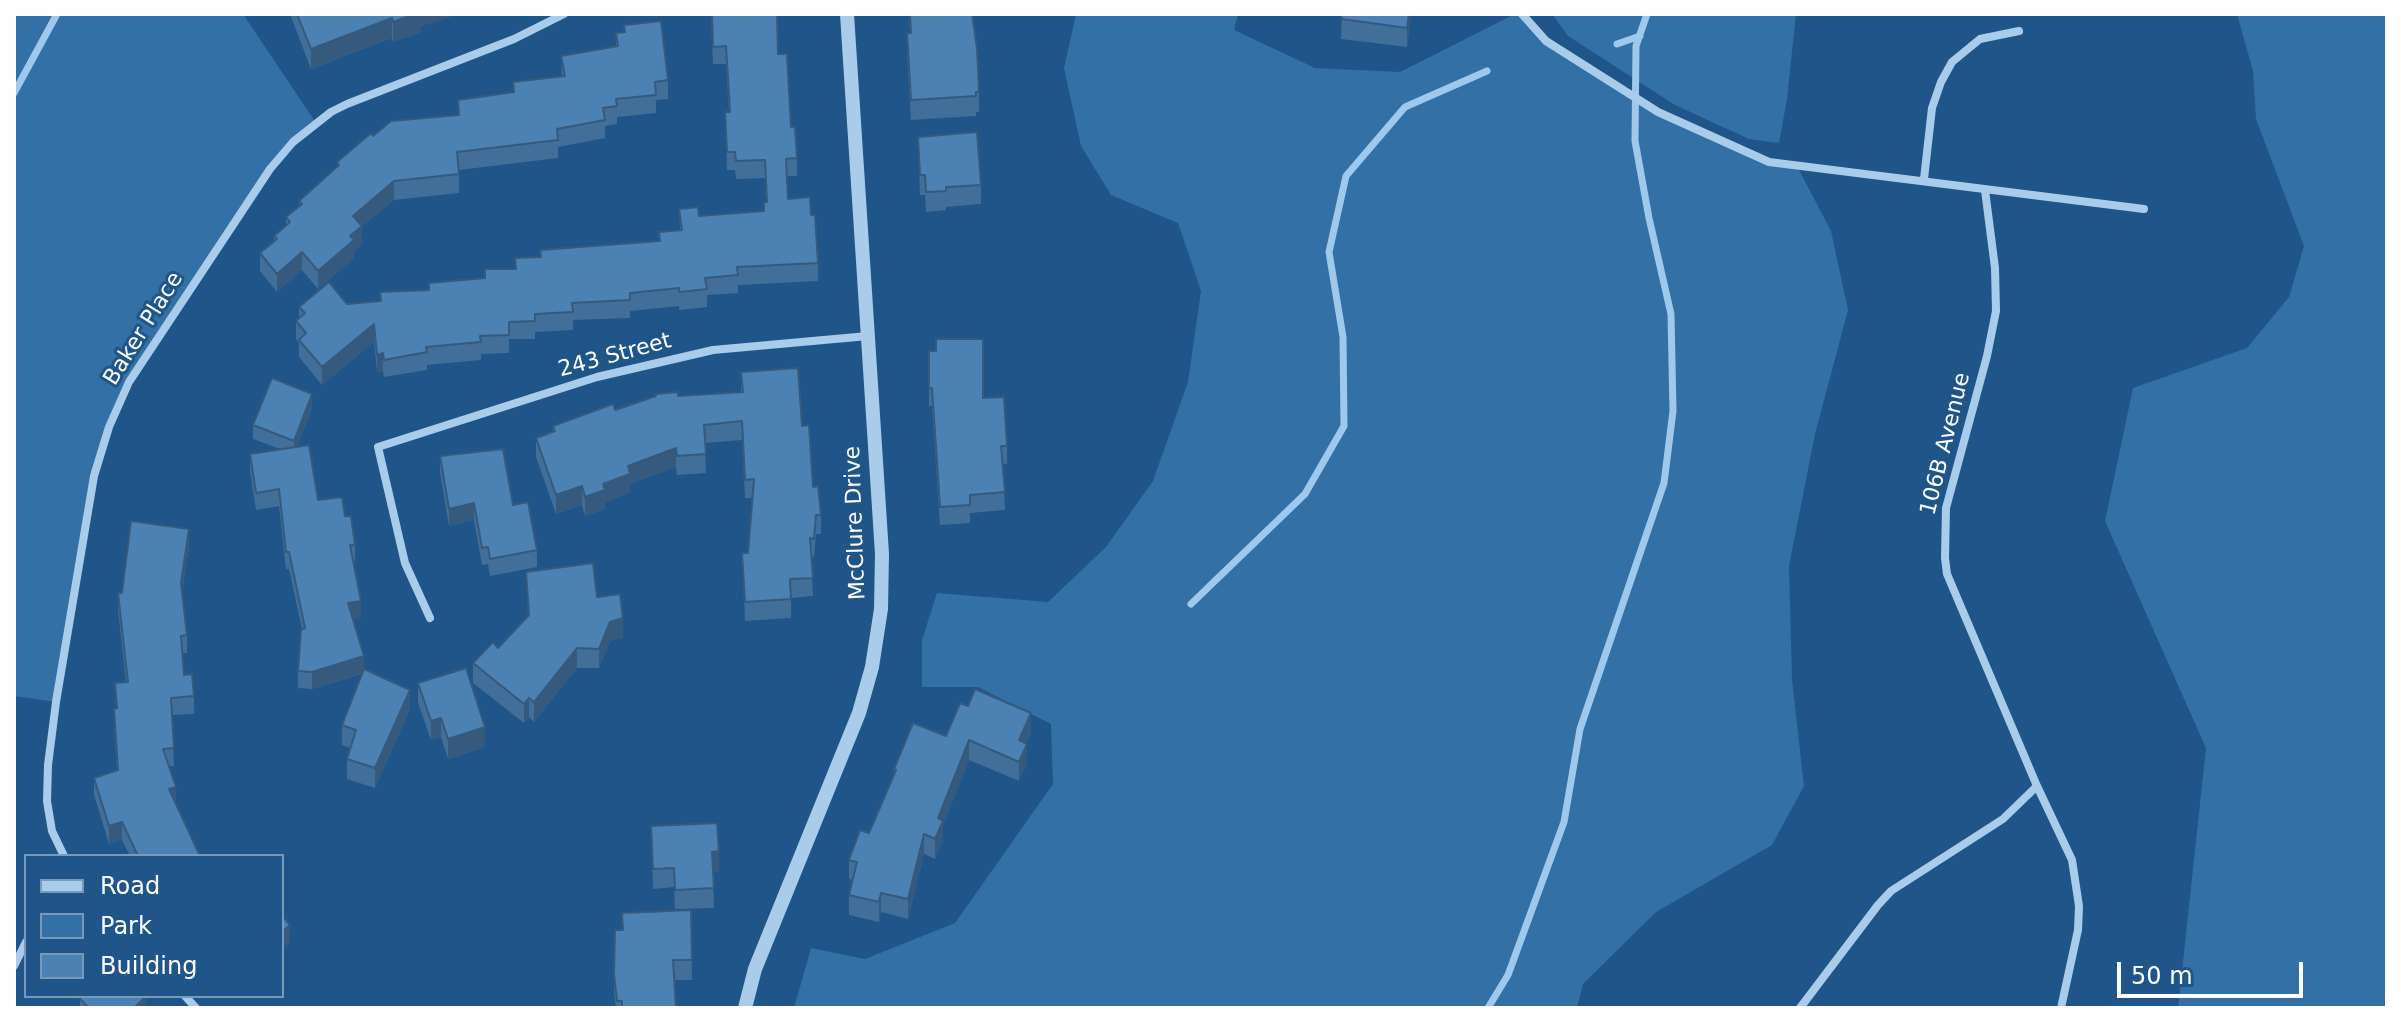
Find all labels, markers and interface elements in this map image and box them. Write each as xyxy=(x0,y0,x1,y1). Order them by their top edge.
street label: Baker Place xyxy=(99,267,189,391)
street label: 243 Street xyxy=(556,328,674,384)
street label: 106B Avenue xyxy=(1916,370,1976,518)
street label: McClure Drive xyxy=(840,445,872,601)
legend xyxy=(24,854,284,998)
text: Road xyxy=(100,872,160,900)
text: Park xyxy=(100,912,152,940)
scale bar xyxy=(2121,946,2307,996)
text: Building xyxy=(100,952,197,980)
text: 50 m xyxy=(2131,962,2193,990)

